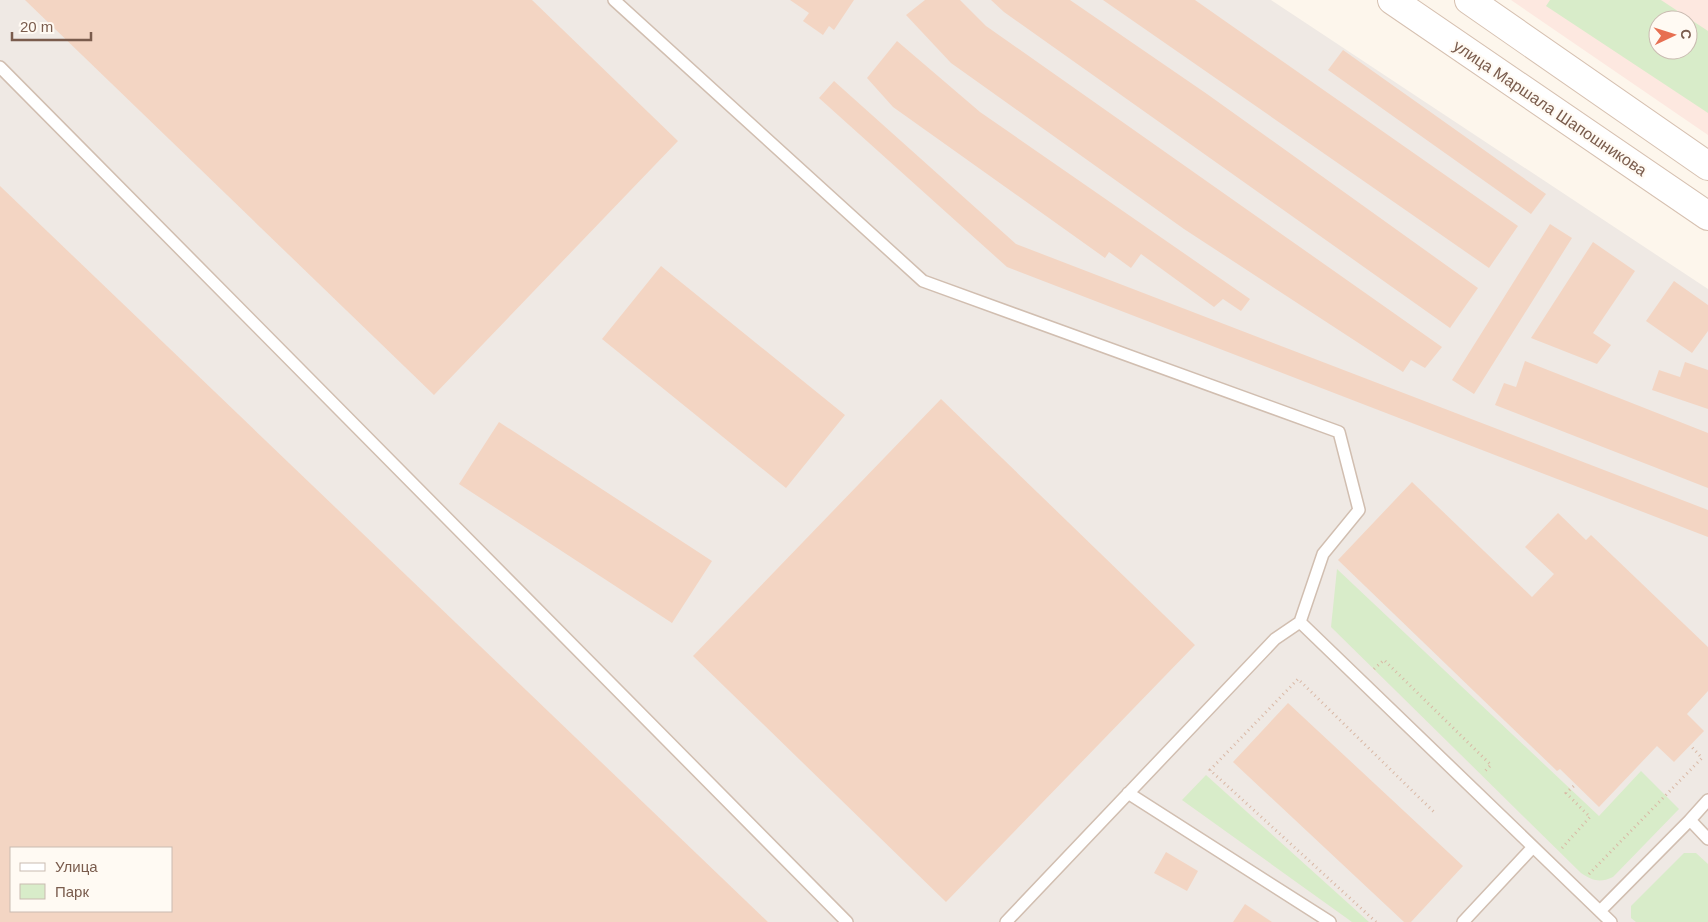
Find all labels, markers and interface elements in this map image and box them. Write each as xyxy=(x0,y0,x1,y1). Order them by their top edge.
scale bar xyxy=(12,10,91,42)
north arrow xyxy=(1648,10,1698,60)
text: 20 m xyxy=(20,18,53,35)
text: С xyxy=(1678,28,1694,40)
street label: улица Маршала Шапошникова xyxy=(1450,37,1650,179)
legend xyxy=(10,847,172,912)
text: Улица xyxy=(55,858,98,875)
text: Парк xyxy=(55,883,89,900)

